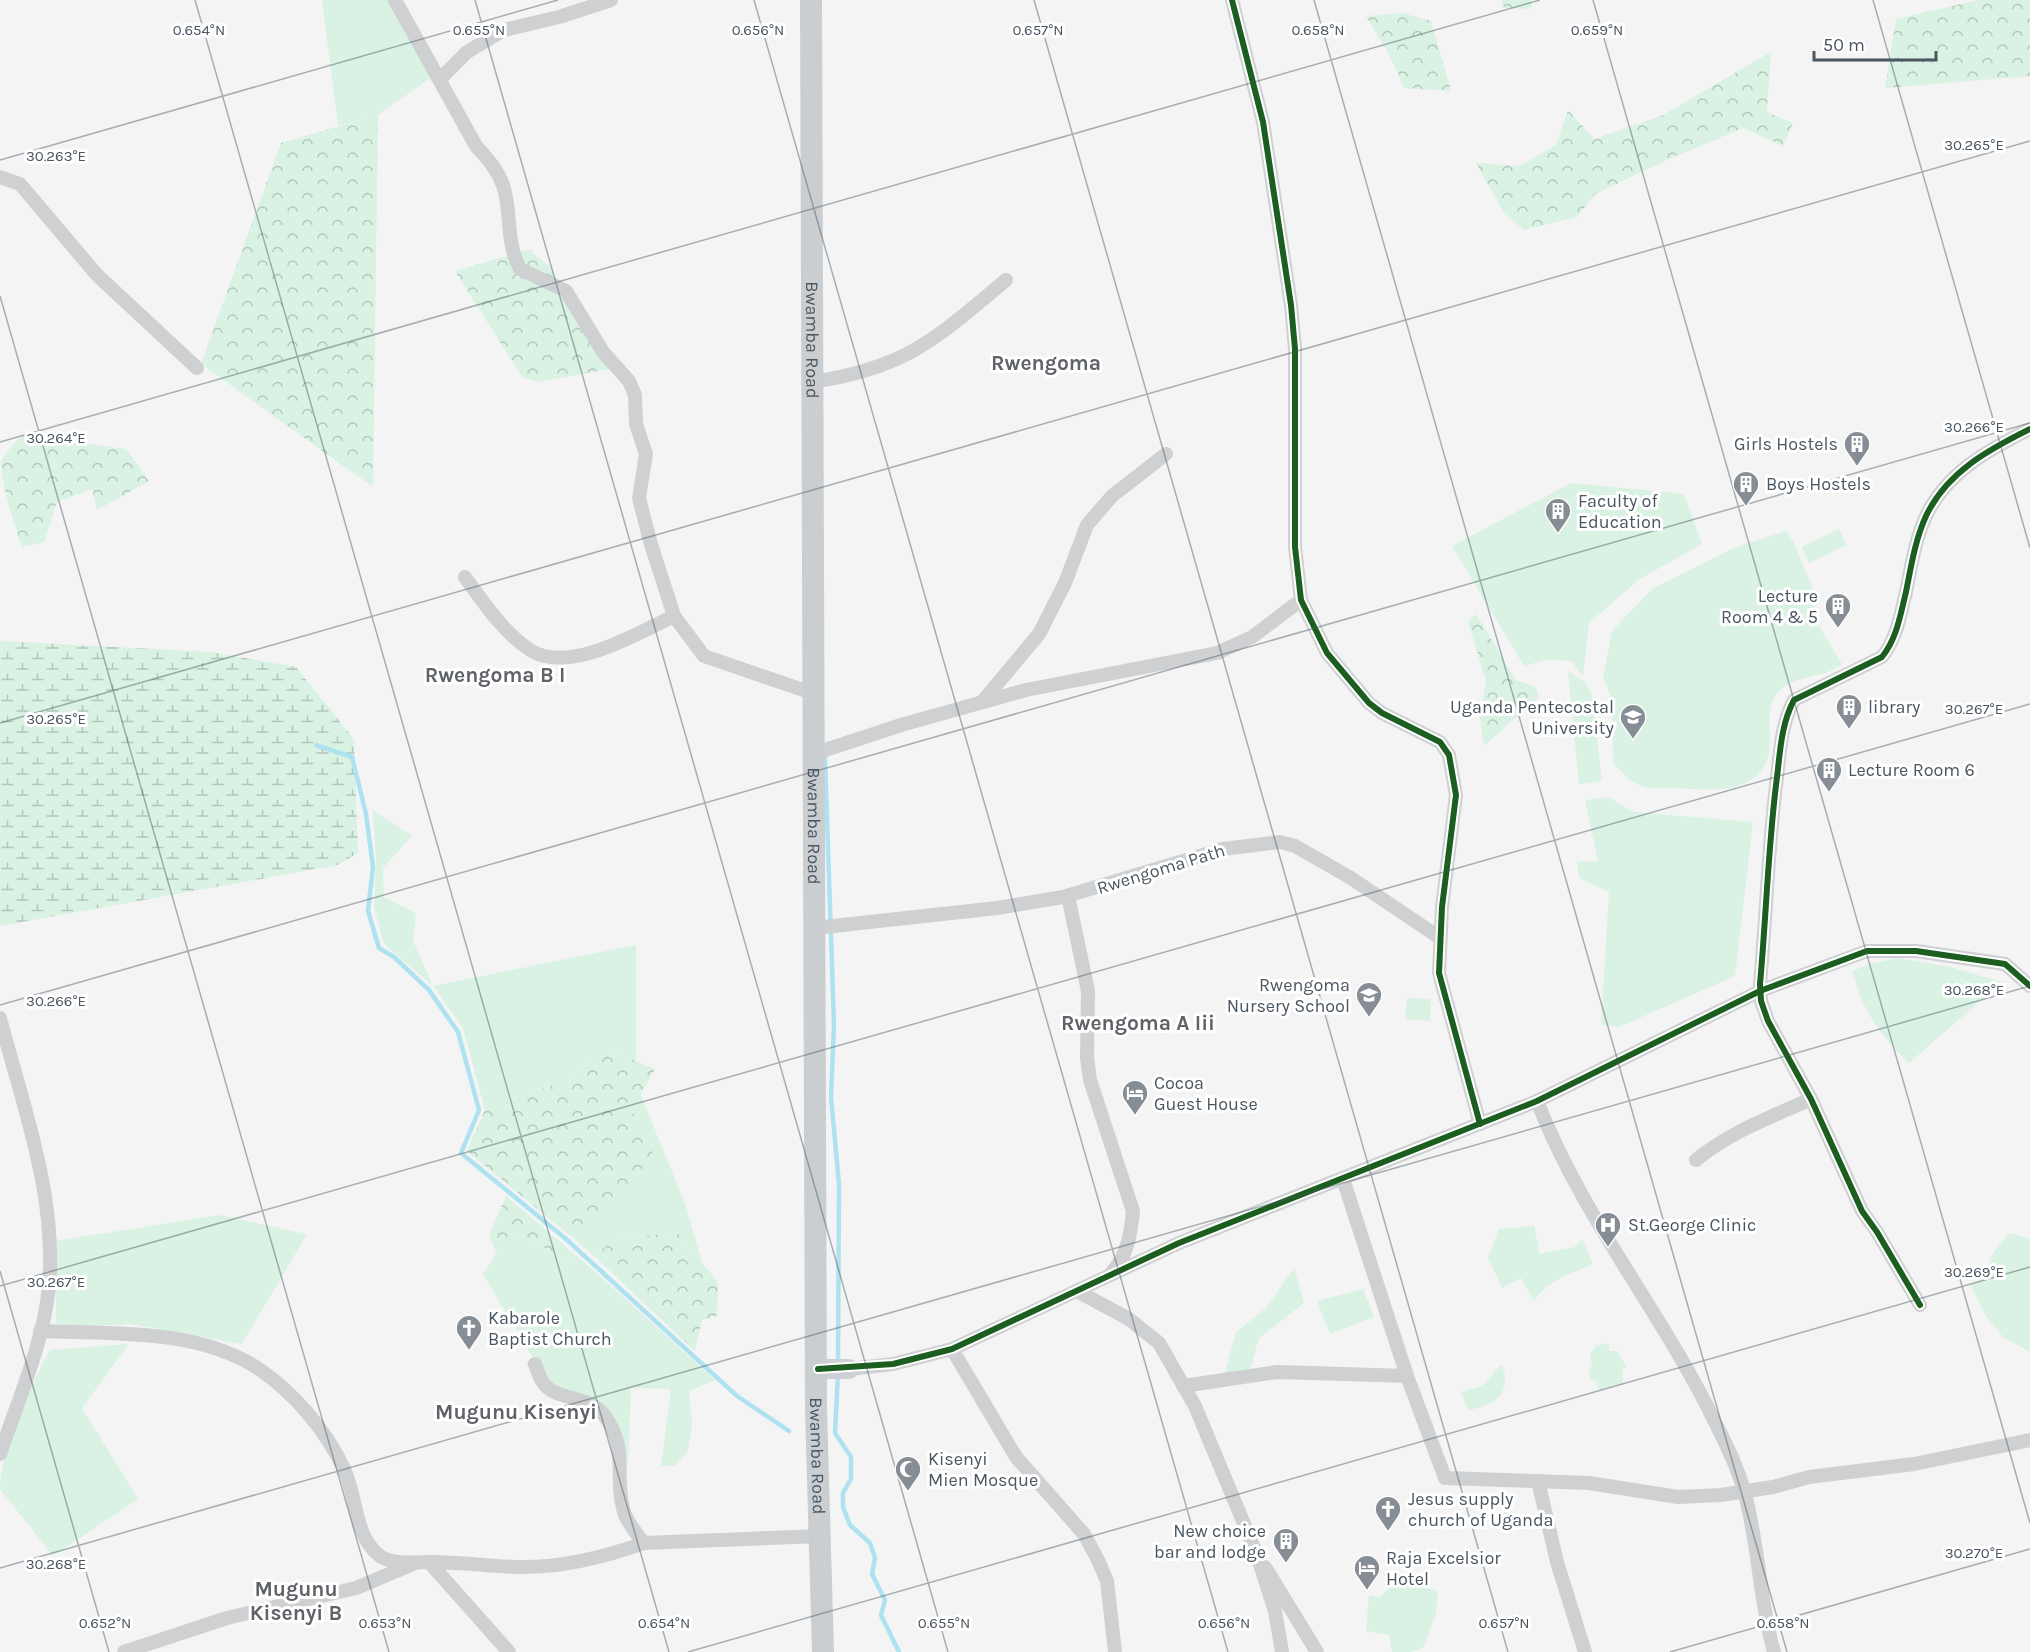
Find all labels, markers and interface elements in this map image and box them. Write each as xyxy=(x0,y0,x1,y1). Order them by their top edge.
text: 0.654°N xyxy=(173,21,225,39)
text: 0.655°N xyxy=(453,21,505,39)
text: 0.656°N xyxy=(732,21,784,39)
text: 0.657°N xyxy=(1012,21,1064,39)
text: 0.658°N xyxy=(1291,21,1345,39)
text: 0.659°N xyxy=(1571,21,1623,39)
scale bar xyxy=(1814,24,1936,62)
text: 50 m xyxy=(1823,34,1865,56)
text: 30.265°E xyxy=(1944,136,2004,154)
text: 30.263°E xyxy=(26,147,86,165)
street label: Bwamba Road xyxy=(801,281,823,399)
district label: Rwengoma xyxy=(991,351,1101,375)
text: 30.266°E xyxy=(1944,418,2004,436)
text: 30.264°E xyxy=(26,429,86,447)
building icon: Girls Hostels xyxy=(1842,429,1872,467)
place label: Girls Hostels xyxy=(1734,433,1838,455)
building icon: Boys Hostels xyxy=(1731,469,1761,507)
place label: Boys Hostels xyxy=(1766,473,1871,495)
place label: Faculty of Education xyxy=(1578,490,1662,533)
building icon: Faculty of Education xyxy=(1543,496,1573,534)
place label: Lecture Room 4 & 5 xyxy=(1721,585,1818,628)
building icon: Lecture Room 4 & 5 xyxy=(1823,591,1853,629)
district label: Rwengoma B I xyxy=(425,663,565,687)
building icon: library xyxy=(1834,692,1864,730)
place label: Uganda Pentecostal University xyxy=(1450,696,1615,739)
place label: library xyxy=(1868,696,1921,718)
text: 30.267°E xyxy=(1945,700,2003,718)
school or university icon: Uganda Pentecostal University xyxy=(1618,702,1648,740)
text: 30.265°E xyxy=(26,710,86,728)
building icon: Lecture Room 6 xyxy=(1814,755,1844,793)
place label: Lecture Room 6 xyxy=(1848,759,1975,781)
street label: Bwamba Road xyxy=(803,767,825,885)
street label: Rwengoma Path xyxy=(1094,839,1228,899)
place label: Rwengoma Nursery School xyxy=(1227,974,1350,1017)
school or university icon: Rwengoma Nursery School xyxy=(1354,980,1384,1018)
text: 30.268°E xyxy=(1944,981,2004,999)
text: 30.266°E xyxy=(26,992,86,1010)
district label: Rwengoma A Iii xyxy=(1061,1011,1215,1035)
place label: Cocoa Guest House xyxy=(1154,1072,1258,1115)
hotel icon: Cocoa Guest House xyxy=(1120,1078,1150,1116)
hospital icon: St.George Clinic xyxy=(1593,1210,1623,1248)
place label: St.George Clinic xyxy=(1628,1214,1756,1236)
text: 30.269°E xyxy=(1944,1263,2004,1281)
text: 30.267°E xyxy=(27,1273,85,1291)
place label: Kabarole Baptist Church xyxy=(488,1307,612,1350)
church icon: Kabarole Baptist Church xyxy=(454,1313,484,1351)
street label: Bwamba Road xyxy=(805,1397,830,1515)
district label: Mugunu Kisenyi xyxy=(435,1400,597,1424)
place label: Kisenyi Mien Mosque xyxy=(928,1448,1038,1491)
mosque icon: Kisenyi Mien Mosque xyxy=(893,1454,923,1492)
place label: Jesus supply church of Uganda xyxy=(1408,1488,1554,1531)
church icon: Jesus supply church of Uganda xyxy=(1373,1494,1403,1532)
place label: New choice bar and lodge xyxy=(1154,1520,1266,1563)
building icon: New choice bar and lodge xyxy=(1271,1526,1301,1564)
text: 30.270°E xyxy=(1945,1544,2003,1562)
place label: Raja Excelsior Hotel xyxy=(1386,1547,1501,1590)
hotel icon: Raja Excelsior Hotel xyxy=(1352,1553,1382,1591)
text: 30.268°E xyxy=(26,1555,86,1573)
district label: Mugunu Kisenyi B xyxy=(250,1577,342,1625)
text: 0.652°N xyxy=(79,1614,131,1632)
text: 0.653°N xyxy=(359,1614,411,1632)
text: 0.654°N xyxy=(638,1614,690,1632)
text: 0.655°N xyxy=(918,1614,970,1632)
text: 0.656°N xyxy=(1198,1614,1250,1632)
text: 0.657°N xyxy=(1478,1614,1530,1632)
text: 0.658°N xyxy=(1756,1614,1810,1632)

